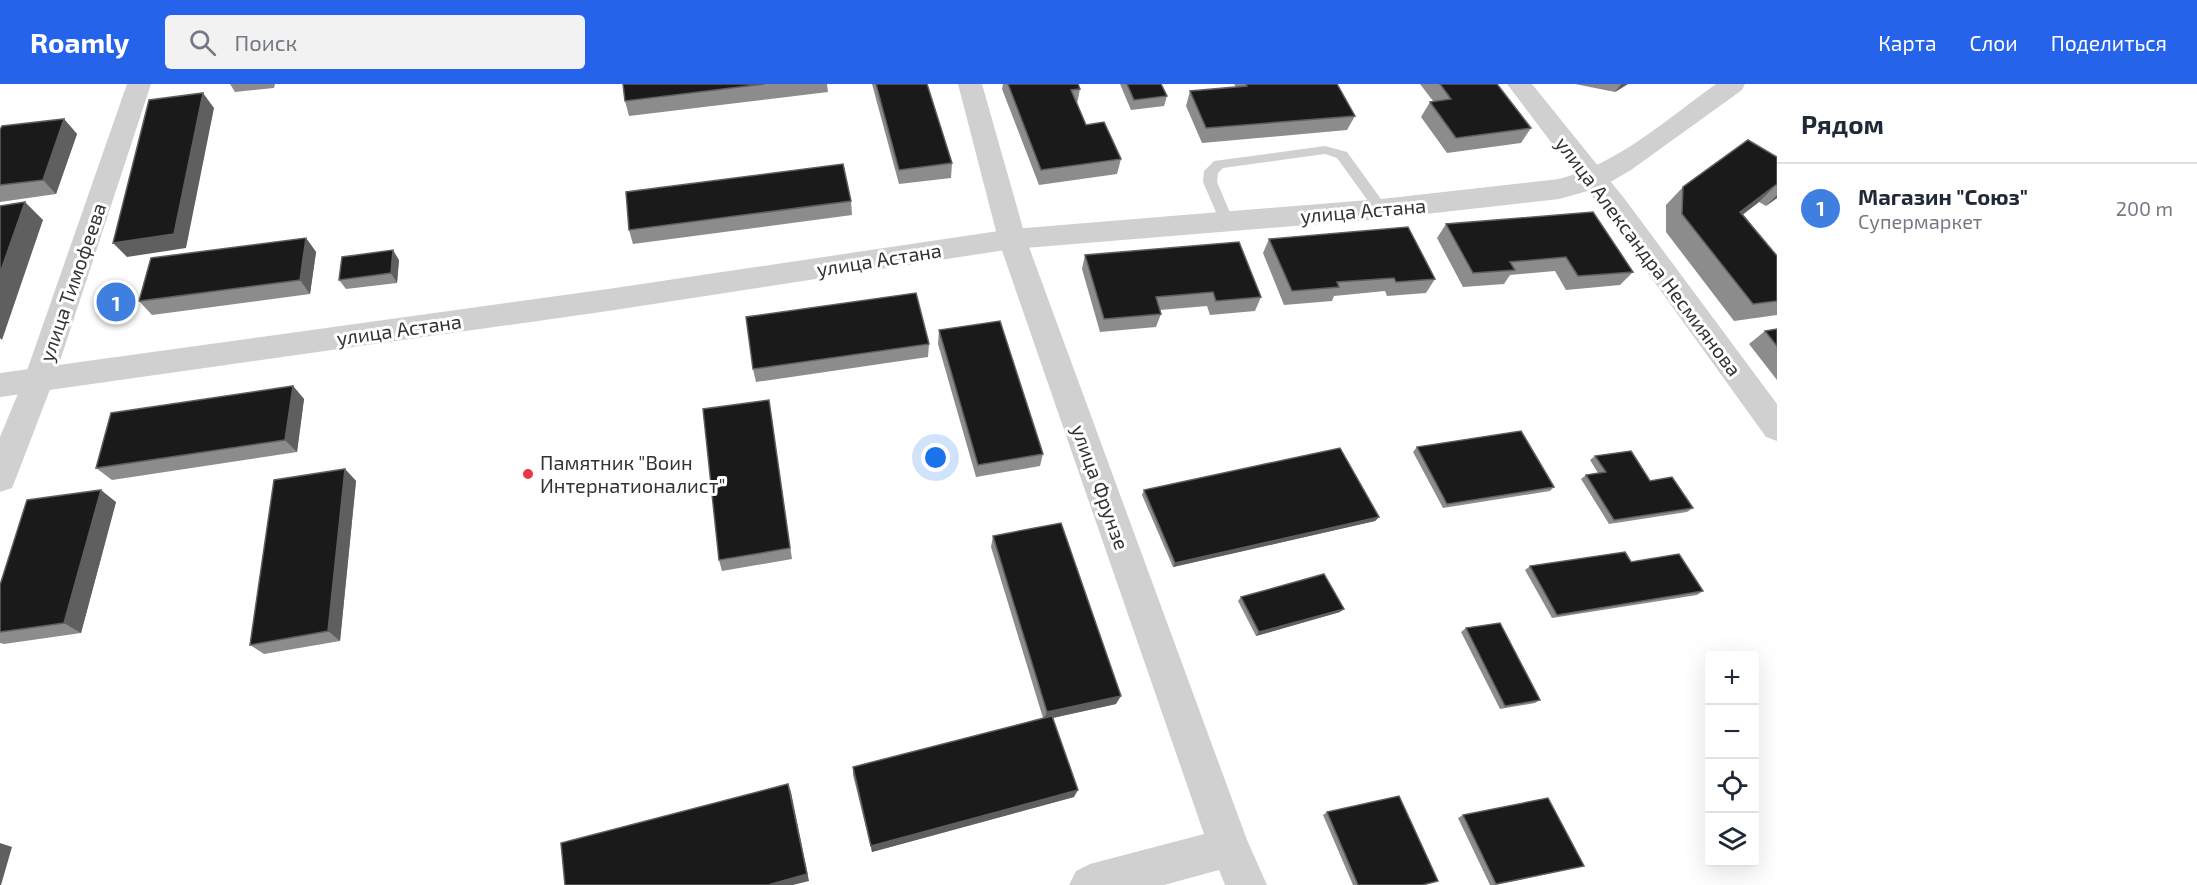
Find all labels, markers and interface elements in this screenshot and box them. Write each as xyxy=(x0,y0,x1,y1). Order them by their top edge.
search box xyxy=(165,15,585,69)
text: Roamly xyxy=(30,25,129,59)
icon: search xyxy=(186,26,219,59)
text: Поиск xyxy=(234,29,297,55)
text: Карта xyxy=(1878,30,1937,55)
text: Слои xyxy=(1970,30,2018,55)
text: Поделиться xyxy=(2051,30,2167,55)
text: Рядом xyxy=(1801,108,1884,139)
street label: улица Александра Несмиянова xyxy=(1550,132,1747,381)
text: Магазин "Союз" xyxy=(1858,183,2028,209)
street label: улица Астана xyxy=(1299,193,1427,228)
text: 1 xyxy=(1816,196,1825,220)
text: 200 m xyxy=(2116,196,2173,220)
street label: улица Тимофеева xyxy=(34,199,111,365)
text: Супермаркет xyxy=(1858,209,1982,233)
street label: улица Астана xyxy=(815,237,943,282)
pin: 1 xyxy=(96,280,136,324)
street label: улица Астана xyxy=(335,308,463,351)
street label: улица Фрунзе xyxy=(1066,421,1135,553)
your location xyxy=(921,443,950,472)
place label: Памятник "Воин Интернатионалист" xyxy=(540,450,726,497)
marker: Памятник "Воин Интернатионалист" xyxy=(521,467,535,481)
map controls xyxy=(1705,651,1759,867)
button: + xyxy=(1705,651,1759,705)
button: − xyxy=(1705,705,1759,759)
button: locate xyxy=(1705,759,1759,813)
button: layers xyxy=(1705,813,1759,867)

